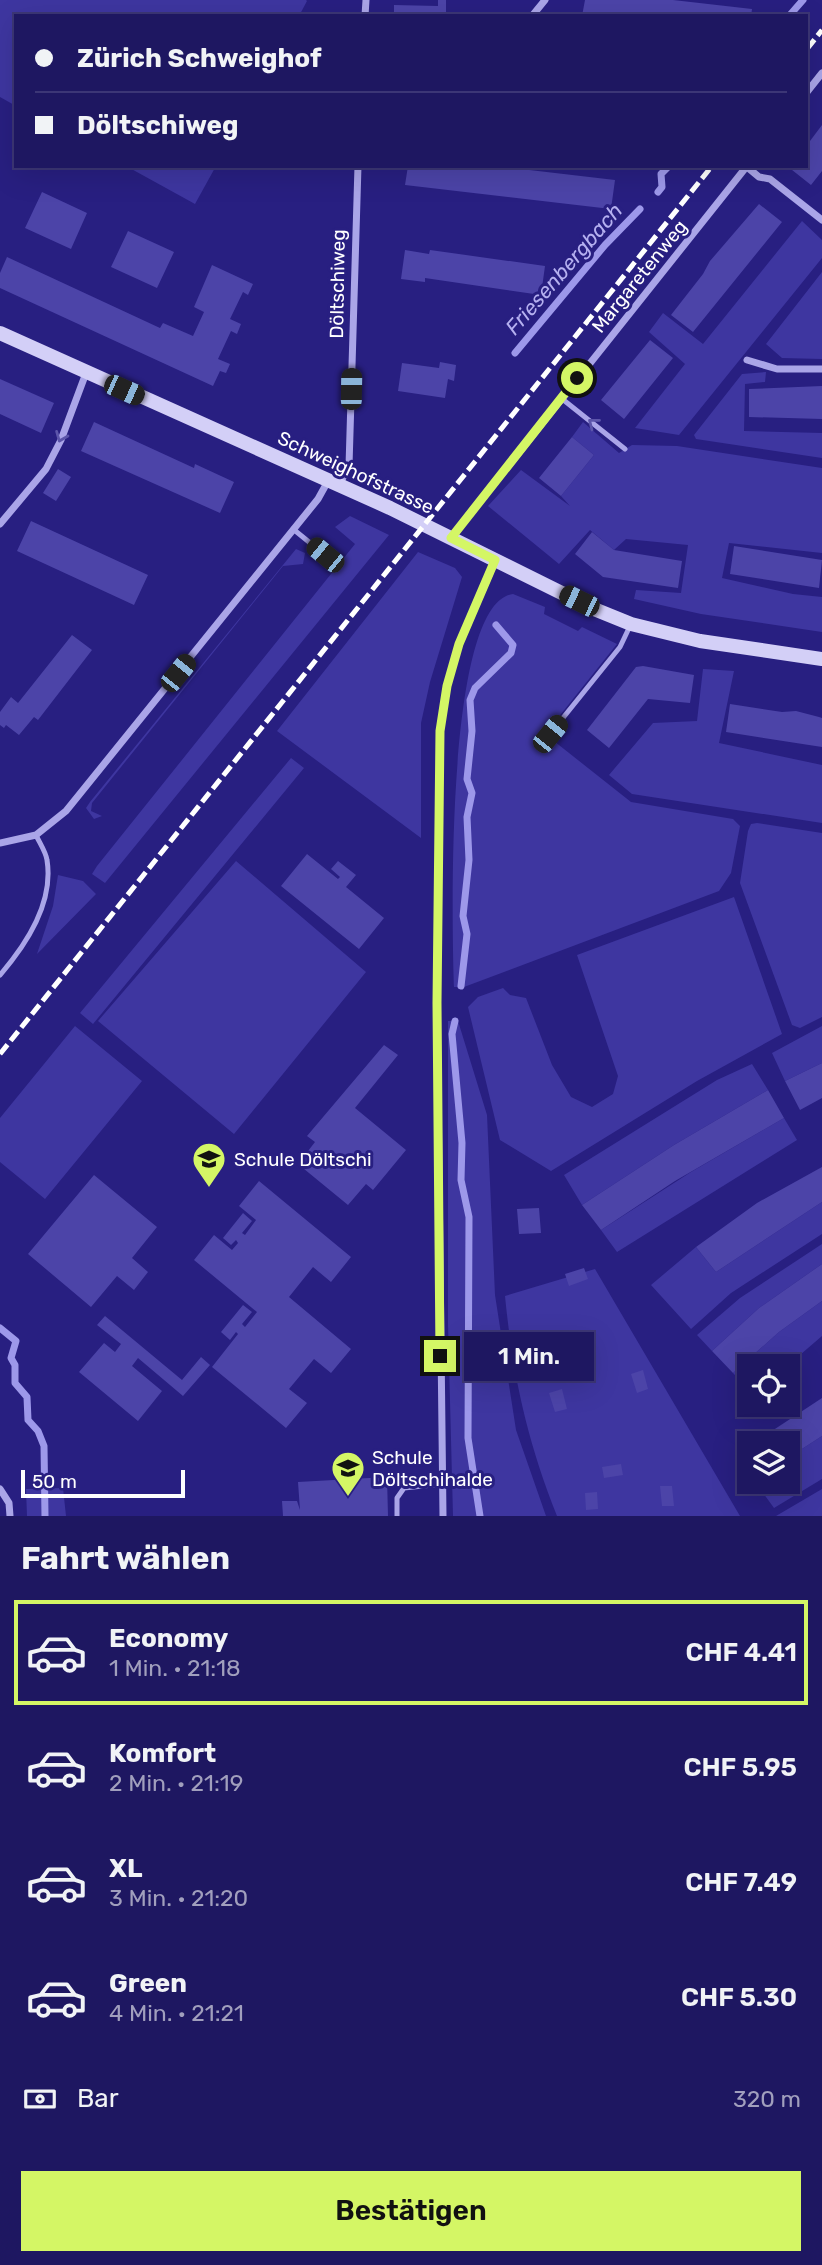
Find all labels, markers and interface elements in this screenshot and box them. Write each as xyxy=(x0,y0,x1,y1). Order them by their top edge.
text: Zürich Schweighof xyxy=(77,43,322,74)
text: Döltschiweg xyxy=(77,110,238,141)
water label: Friesenbergbach xyxy=(500,198,627,339)
street label: Margaretenweg xyxy=(587,215,692,337)
street label: Döltschiweg xyxy=(325,229,350,339)
route start xyxy=(561,362,593,394)
car xyxy=(341,368,362,410)
car xyxy=(101,372,148,408)
one-way arrow xyxy=(589,419,601,432)
street label: Schweighofstrasse xyxy=(274,426,438,519)
one-way arrow xyxy=(56,430,70,442)
car xyxy=(303,534,348,576)
car xyxy=(556,582,603,620)
car xyxy=(157,650,200,696)
car xyxy=(529,711,572,757)
school or university icon: Schule Döltschi xyxy=(190,1140,228,1189)
place label: Schule Döltschi xyxy=(234,1148,372,1171)
callout: 1 Min. xyxy=(464,1332,594,1380)
route end xyxy=(424,1340,456,1372)
text: 1 Min. xyxy=(498,1342,560,1370)
map controls xyxy=(737,1354,800,1494)
button: locate xyxy=(737,1354,800,1417)
button: layers xyxy=(737,1431,800,1494)
place label: Schule Döltschihalde xyxy=(372,1446,493,1491)
school or university icon: Schule Döltschihalde xyxy=(329,1449,367,1498)
scale bar xyxy=(21,1467,186,1499)
text: 50 m xyxy=(32,1470,77,1493)
text: Fahrt wählen xyxy=(21,1539,230,1577)
icon: car xyxy=(25,1621,88,1684)
text: Economy xyxy=(109,1623,228,1654)
text: CHF 4.41 xyxy=(685,1637,797,1668)
text: 1 Min. · 21:18 xyxy=(109,1654,241,1682)
icon: car xyxy=(25,1736,88,1799)
text: Komfort xyxy=(109,1738,216,1769)
text: CHF 5.95 xyxy=(683,1752,797,1783)
text: 2 Min. · 21:19 xyxy=(109,1769,243,1797)
icon: car xyxy=(25,1851,88,1914)
text: XL xyxy=(109,1853,142,1884)
text: CHF 7.49 xyxy=(685,1867,797,1898)
text: 3 Min. · 21:20 xyxy=(109,1884,248,1912)
icon: car xyxy=(25,1966,88,2029)
text: Green xyxy=(109,1968,187,1999)
text: CHF 5.30 xyxy=(681,1982,797,2013)
text: 4 Min. · 21:21 xyxy=(109,1999,244,2027)
icon: cash xyxy=(21,2080,59,2118)
text: Bar xyxy=(77,2083,119,2114)
text: 320 m xyxy=(733,2085,801,2113)
button: Bestätigen xyxy=(21,2171,801,2251)

